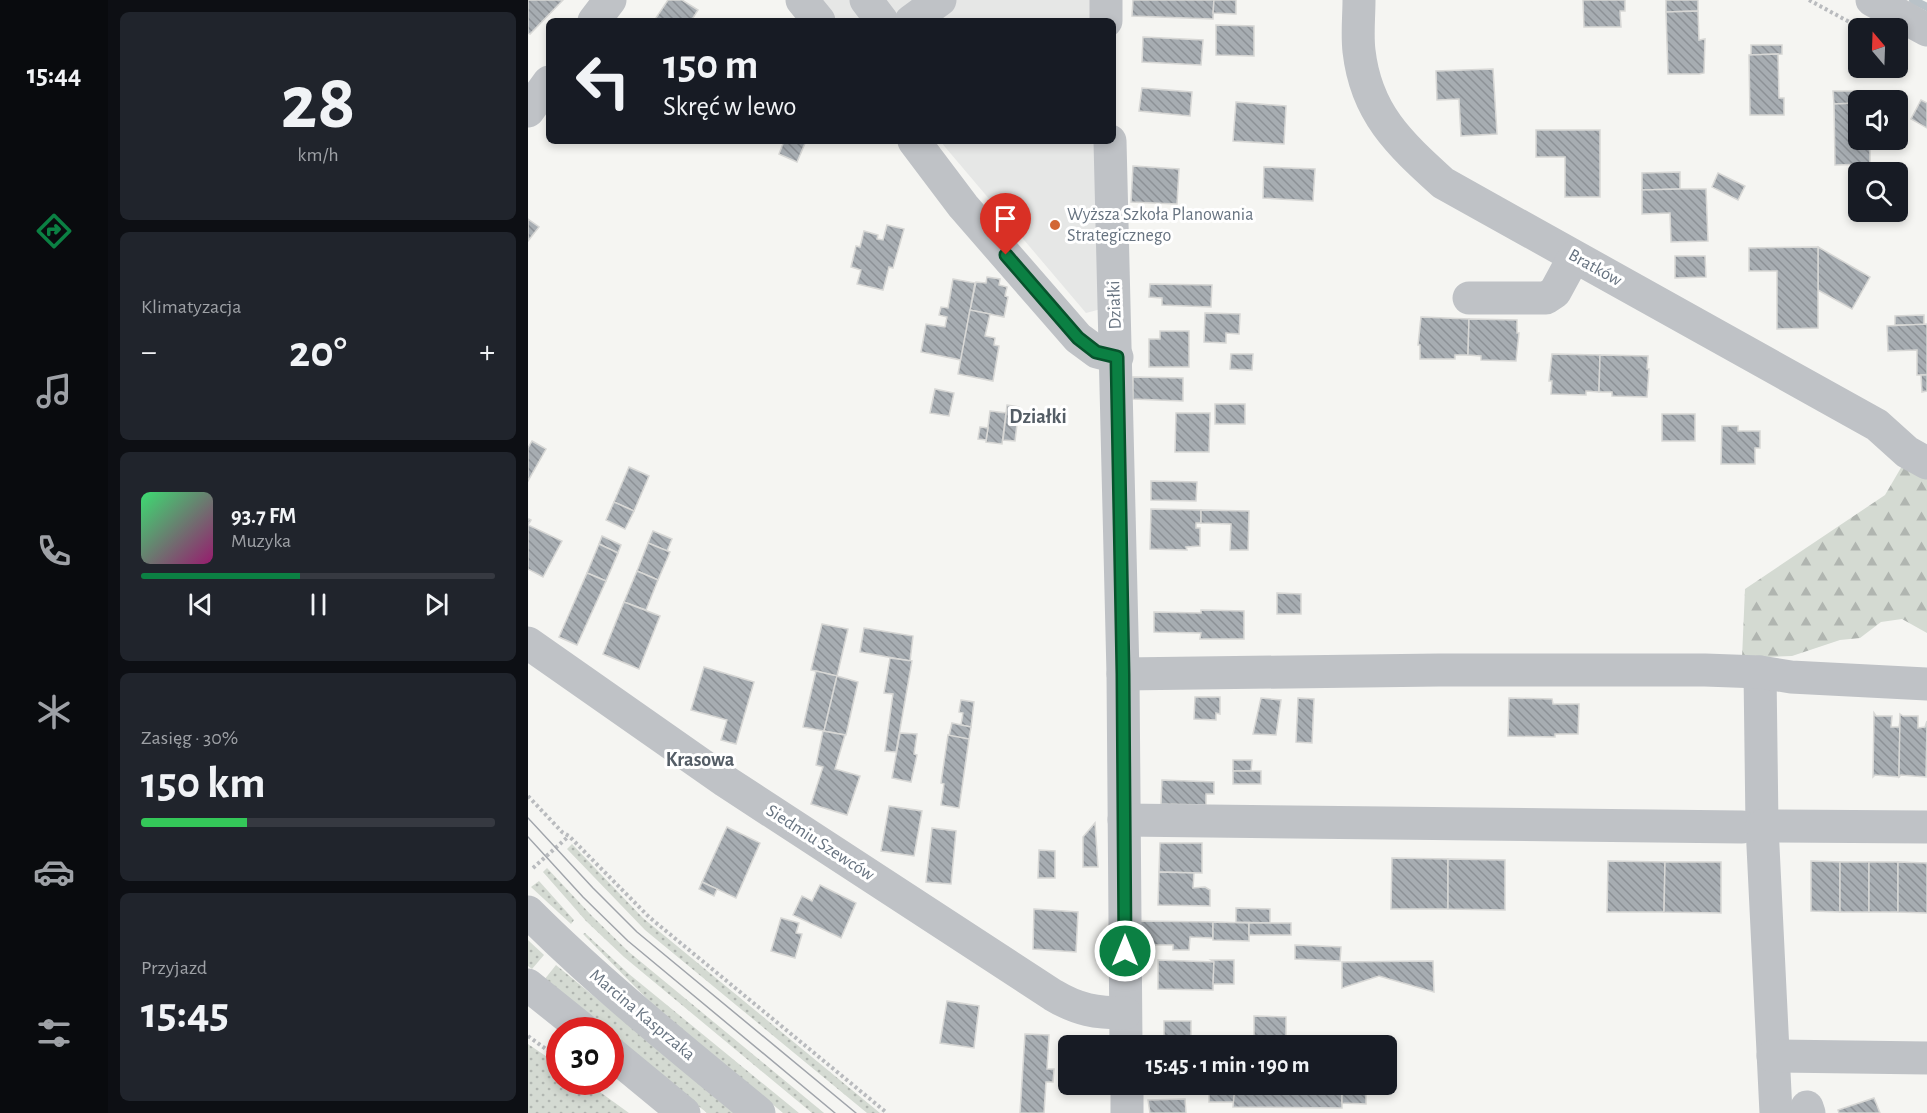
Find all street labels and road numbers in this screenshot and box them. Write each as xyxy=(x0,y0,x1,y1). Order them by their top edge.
street label: Bratków xyxy=(1565,246,1625,290)
street label: Działki xyxy=(1105,280,1125,330)
street label: Siedmiu Szewców xyxy=(763,801,877,885)
street label: Marcina Kasprzaka xyxy=(586,966,698,1064)

